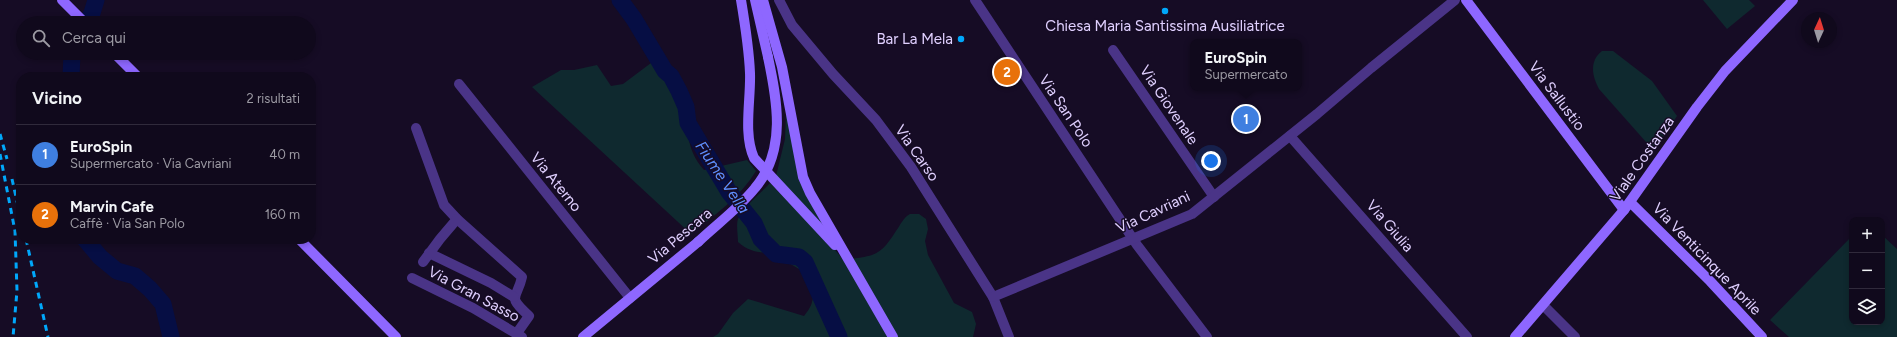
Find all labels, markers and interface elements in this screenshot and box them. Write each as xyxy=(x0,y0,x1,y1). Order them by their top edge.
marker: Chiesa Maria Santissima Ausiliatrice xyxy=(1160,6,1170,16)
north arrow xyxy=(1801,12,1837,48)
search box xyxy=(16,16,316,60)
place label: Chiesa Maria Santissima Ausiliatrice xyxy=(1045,17,1285,35)
icon: search xyxy=(30,27,52,49)
text: Cerca qui xyxy=(62,29,126,47)
place label: Bar La Mela xyxy=(876,30,953,48)
marker: Bar La Mela xyxy=(956,34,966,44)
popup xyxy=(1190,39,1302,91)
text: EuroSpin xyxy=(1204,49,1267,67)
pin: 2 xyxy=(994,57,1020,87)
street label: Via Sallustio xyxy=(1525,58,1589,134)
street label: Via Giovenale xyxy=(1136,62,1202,148)
text: Supermercato xyxy=(1204,67,1288,82)
street label: Via San Polo xyxy=(1035,71,1097,151)
text: Vicino xyxy=(32,88,82,108)
text: 2 risultati xyxy=(246,91,300,106)
pin: 1 xyxy=(1233,104,1259,134)
street label: Viale Costanza xyxy=(1606,113,1678,205)
street label: Via Carso xyxy=(891,121,943,185)
water label: Fiume Vella xyxy=(691,137,754,217)
text: EuroSpin xyxy=(70,138,132,156)
text: 1 xyxy=(42,147,48,162)
text: 40 m xyxy=(269,147,300,162)
street label: Via Aterno xyxy=(527,149,586,216)
your location xyxy=(1201,151,1221,171)
text: Supermercato · Via Cavriani xyxy=(70,156,232,171)
street label: Via Cavriani xyxy=(1113,187,1193,237)
street label: Via Giulia xyxy=(1363,196,1417,256)
text: Marvin Cafe xyxy=(70,198,154,216)
street label: Via Venticinque Aprile xyxy=(1649,199,1765,319)
street label: Via Pescara xyxy=(645,204,715,268)
text: 2 xyxy=(41,207,49,222)
text: 160 m xyxy=(265,207,300,222)
text: Caffè · Via San Polo xyxy=(70,216,185,231)
map controls xyxy=(1849,217,1885,325)
button: + xyxy=(1849,217,1885,253)
button: − xyxy=(1849,253,1885,289)
street label: Via Gran Sasso xyxy=(425,262,523,326)
button: layers xyxy=(1849,289,1885,325)

